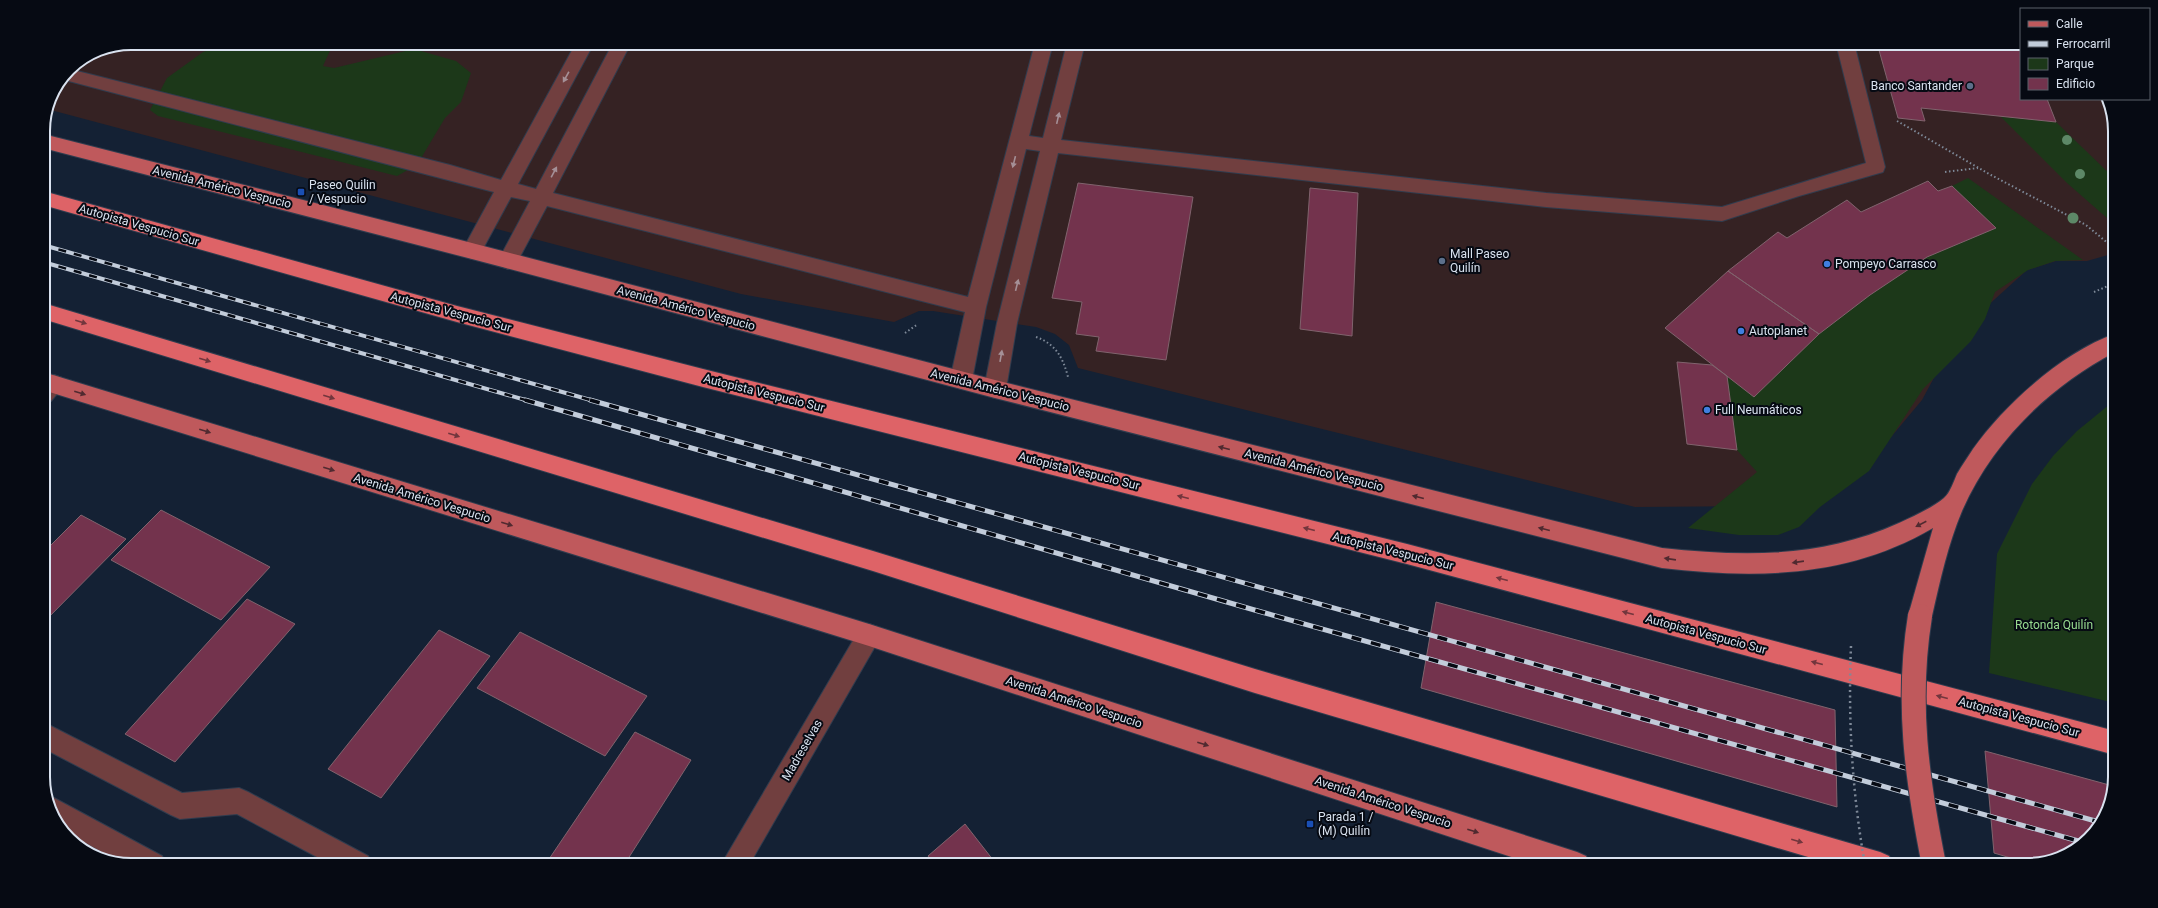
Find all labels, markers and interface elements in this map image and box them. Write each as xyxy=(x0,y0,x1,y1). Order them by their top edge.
legend xyxy=(2020,8,2150,100)
text: Calle xyxy=(2056,17,2083,31)
text: Ferrocarril xyxy=(2056,37,2111,51)
text: Parque xyxy=(2056,57,2094,71)
one-way arrow xyxy=(563,71,569,83)
text: Edificio xyxy=(2056,77,2095,91)
place label: Banco Santander xyxy=(1871,79,1962,93)
marker: Banco Santander xyxy=(1965,81,1975,91)
one-way arrow xyxy=(1055,112,1061,125)
one-way arrow xyxy=(1010,156,1016,168)
street label: Avenida Américo Vespucio xyxy=(151,163,293,211)
one-way arrow xyxy=(551,166,557,178)
place label: Paseo Quilin / Vespucio xyxy=(309,178,376,206)
marker: Paseo Quilin / Vespucio xyxy=(296,187,306,197)
street label: Autopista Vespucio Sur xyxy=(77,201,201,249)
place label: Mall Paseo Quilín xyxy=(1450,247,1509,275)
marker: Mall Paseo Quilín xyxy=(1437,256,1447,266)
place label: Pompeyo Carrasco xyxy=(1835,257,1937,271)
marker: Pompeyo Carrasco xyxy=(1822,259,1832,269)
one-way arrow xyxy=(1014,279,1020,292)
street label: Avenida Américo Vespucio xyxy=(615,283,757,333)
street label: Autopista Vespucio Sur xyxy=(389,289,513,335)
one-way arrow xyxy=(75,319,87,325)
place label: Autoplanet xyxy=(1749,324,1807,338)
marker: Autoplanet xyxy=(1736,326,1746,336)
one-way arrow xyxy=(998,350,1004,362)
one-way arrow xyxy=(199,357,211,363)
street label: Avenida Américo Vespucio xyxy=(929,366,1071,414)
street label: Autopista Vespucio Sur xyxy=(702,371,826,415)
one-way arrow xyxy=(75,390,87,396)
one-way arrow xyxy=(324,394,336,400)
place label: Full Neumáticos xyxy=(1715,403,1802,417)
marker: Full Neumáticos xyxy=(1702,405,1712,415)
one-way arrow xyxy=(199,428,211,434)
one-way arrow xyxy=(448,432,460,438)
one-way arrow xyxy=(1218,444,1230,450)
street label: Avenida Américo Vespucio xyxy=(1243,446,1385,494)
street label: Autopista Vespucio Sur xyxy=(1017,449,1141,493)
one-way arrow xyxy=(323,466,335,472)
street label: Avenida Américo Vespucio xyxy=(352,470,492,526)
one-way arrow xyxy=(1176,494,1189,500)
one-way arrow xyxy=(1412,494,1424,500)
one-way arrow xyxy=(501,521,513,527)
one-way arrow xyxy=(1915,521,1927,528)
one-way arrow xyxy=(1302,526,1314,532)
one-way arrow xyxy=(1538,526,1550,532)
street label: Autopista Vespucio Sur xyxy=(1331,529,1455,573)
one-way arrow xyxy=(1664,556,1676,562)
one-way arrow xyxy=(1792,559,1804,565)
one-way arrow xyxy=(1496,576,1508,582)
one-way arrow xyxy=(1622,609,1634,615)
street label: Autopista Vespucio Sur xyxy=(1644,611,1768,657)
park label: Rotonda Quilín xyxy=(2015,618,2093,632)
one-way arrow xyxy=(1810,660,1822,666)
street label: Avenida Américo Vespucio xyxy=(1004,673,1144,731)
one-way arrow xyxy=(1936,694,1948,700)
street label: Autopista Vespucio Sur xyxy=(1957,694,2081,740)
street label: Madreselvas xyxy=(779,717,825,783)
one-way arrow xyxy=(1197,741,1209,747)
street label: Avenida Américo Vespucio xyxy=(1313,773,1453,831)
place label: Parada 1 / (M) Quilín xyxy=(1318,810,1373,838)
marker: Parada 1 / (M) Quilín xyxy=(1305,819,1315,829)
one-way arrow xyxy=(1468,829,1480,835)
one-way arrow xyxy=(1791,838,1803,844)

